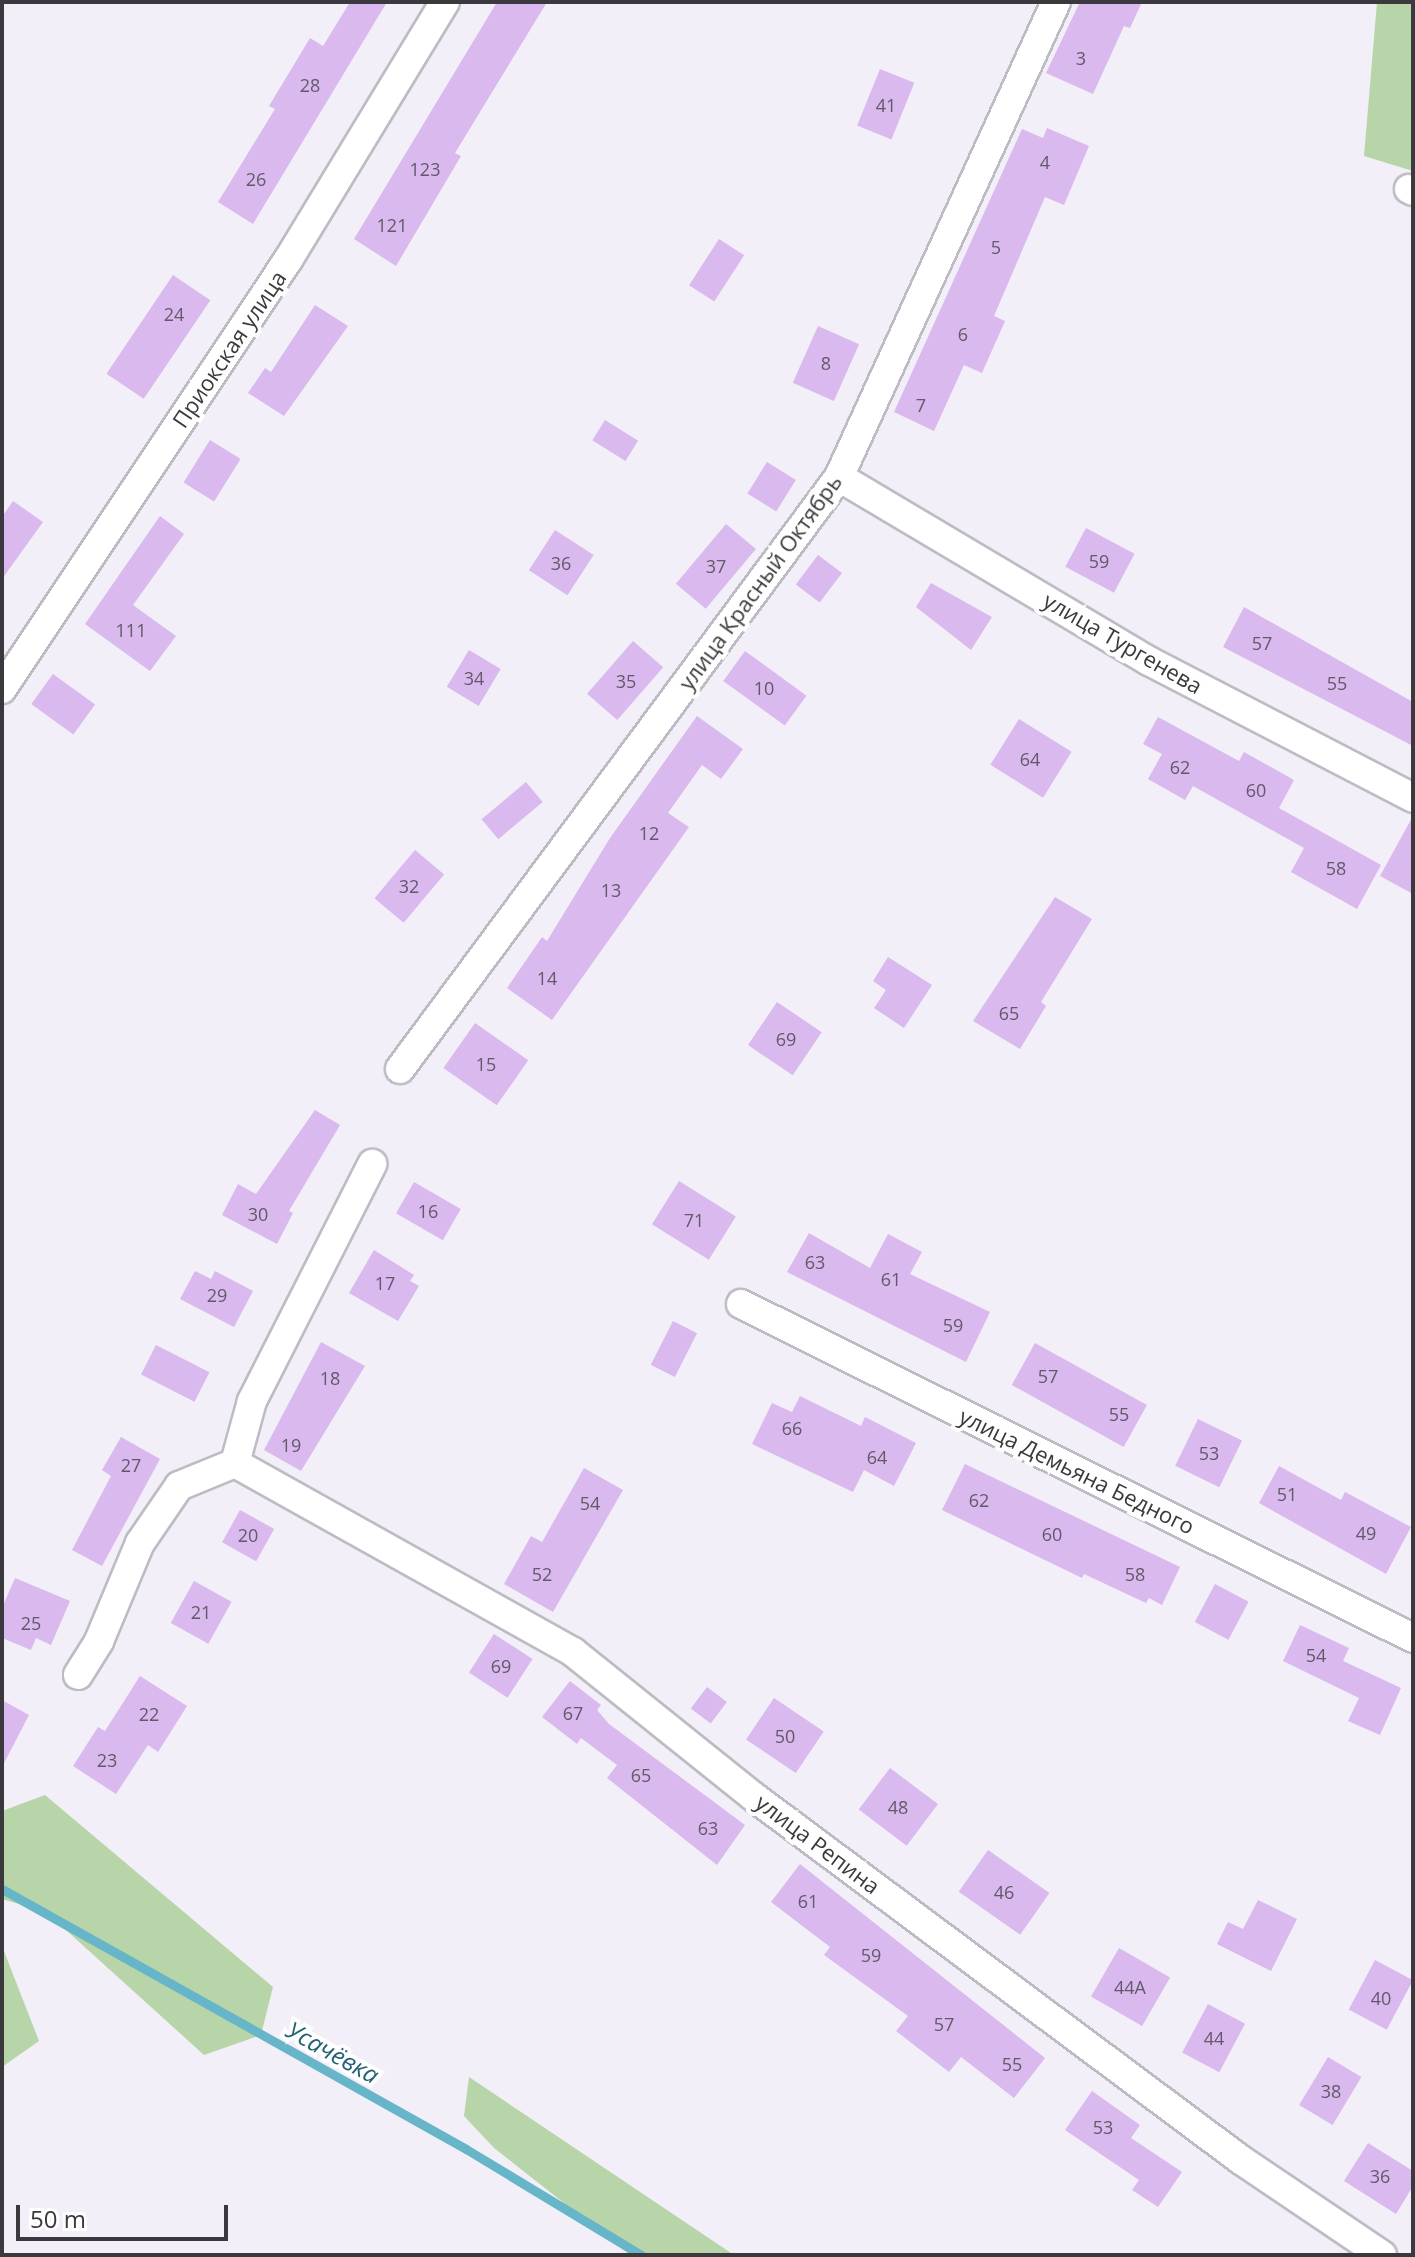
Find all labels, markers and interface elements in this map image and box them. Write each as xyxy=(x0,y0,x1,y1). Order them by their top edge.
house number: 3 xyxy=(1076,47,1086,69)
house number: 28 xyxy=(300,74,320,96)
house number: 41 xyxy=(876,94,896,116)
house number: 4 xyxy=(1040,151,1050,173)
house number: 123 xyxy=(410,158,440,180)
house number: 26 xyxy=(246,168,266,190)
house number: 121 xyxy=(377,214,407,236)
house number: 5 xyxy=(991,236,1001,258)
street label: Приокская улица xyxy=(167,265,291,433)
house number: 24 xyxy=(164,303,184,325)
house number: 6 xyxy=(958,323,968,345)
house number: 8 xyxy=(821,352,831,374)
house number: 7 xyxy=(916,394,926,416)
street label: улица Красный Октябрь xyxy=(673,469,847,695)
house number: 59 xyxy=(1089,550,1109,572)
house number: 36 xyxy=(551,552,571,574)
house number: 37 xyxy=(706,555,726,577)
street label: улица Тургенева xyxy=(1039,587,1207,699)
house number: 111 xyxy=(116,619,146,641)
house number: 57 xyxy=(1252,632,1272,654)
house number: 34 xyxy=(464,667,484,689)
house number: 35 xyxy=(616,670,636,692)
house number: 55 xyxy=(1327,672,1347,694)
house number: 10 xyxy=(754,677,774,699)
house number: 64 xyxy=(1020,748,1040,770)
house number: 62 xyxy=(1170,756,1190,778)
house number: 60 xyxy=(1246,779,1266,801)
house number: 12 xyxy=(639,822,659,844)
house number: 58 xyxy=(1326,857,1346,879)
house number: 32 xyxy=(399,875,419,897)
house number: 13 xyxy=(601,879,621,901)
house number: 14 xyxy=(537,967,557,989)
house number: 65 xyxy=(999,1002,1019,1024)
house number: 69 xyxy=(776,1028,796,1050)
house number: 15 xyxy=(476,1053,496,1075)
house number: 16 xyxy=(418,1200,438,1222)
house number: 30 xyxy=(248,1203,268,1225)
house number: 71 xyxy=(684,1209,704,1231)
house number: 63 xyxy=(805,1251,825,1273)
house number: 61 xyxy=(881,1268,901,1290)
house number: 17 xyxy=(375,1272,395,1294)
house number: 29 xyxy=(207,1284,227,1306)
house number: 59 xyxy=(943,1314,963,1336)
house number: 57 xyxy=(1038,1365,1058,1387)
house number: 18 xyxy=(320,1367,340,1389)
street label: улица Демьяна Бедного xyxy=(955,1403,1199,1539)
house number: 55 xyxy=(1109,1403,1129,1425)
house number: 66 xyxy=(782,1417,802,1439)
house number: 19 xyxy=(281,1434,301,1456)
house number: 53 xyxy=(1199,1442,1219,1464)
house number: 64 xyxy=(867,1446,887,1468)
house number: 27 xyxy=(121,1454,141,1476)
house number: 51 xyxy=(1277,1483,1297,1505)
house number: 62 xyxy=(969,1489,989,1511)
house number: 54 xyxy=(580,1492,600,1514)
house number: 49 xyxy=(1356,1522,1376,1544)
house number: 60 xyxy=(1042,1523,1062,1545)
house number: 20 xyxy=(238,1524,258,1546)
house number: 52 xyxy=(532,1563,552,1585)
house number: 58 xyxy=(1125,1563,1145,1585)
house number: 21 xyxy=(191,1601,211,1623)
house number: 25 xyxy=(21,1612,41,1634)
house number: 54 xyxy=(1306,1644,1326,1666)
house number: 69 xyxy=(491,1655,511,1677)
house number: 67 xyxy=(563,1702,583,1724)
house number: 22 xyxy=(139,1703,159,1725)
house number: 50 xyxy=(775,1725,795,1747)
house number: 23 xyxy=(97,1749,117,1771)
house number: 65 xyxy=(631,1764,651,1786)
street label: улица Репина xyxy=(751,1789,885,1899)
house number: 48 xyxy=(888,1796,908,1818)
house number: 63 xyxy=(698,1817,718,1839)
house number: 46 xyxy=(994,1881,1014,1903)
house number: 61 xyxy=(798,1890,818,1912)
house number: 59 xyxy=(861,1944,881,1966)
house number: 44А xyxy=(1114,1976,1146,1998)
house number: 40 xyxy=(1371,1987,1391,2009)
house number: 57 xyxy=(934,2013,954,2035)
water label: Усачёвка xyxy=(282,2015,384,2089)
house number: 44 xyxy=(1204,2027,1224,2049)
house number: 55 xyxy=(1002,2053,1022,2075)
house number: 38 xyxy=(1321,2080,1341,2102)
house number: 53 xyxy=(1093,2116,1113,2138)
house number: 36 xyxy=(1370,2165,1390,2187)
scale bar xyxy=(20,2189,232,2239)
text: 50 m xyxy=(30,2202,86,2235)

